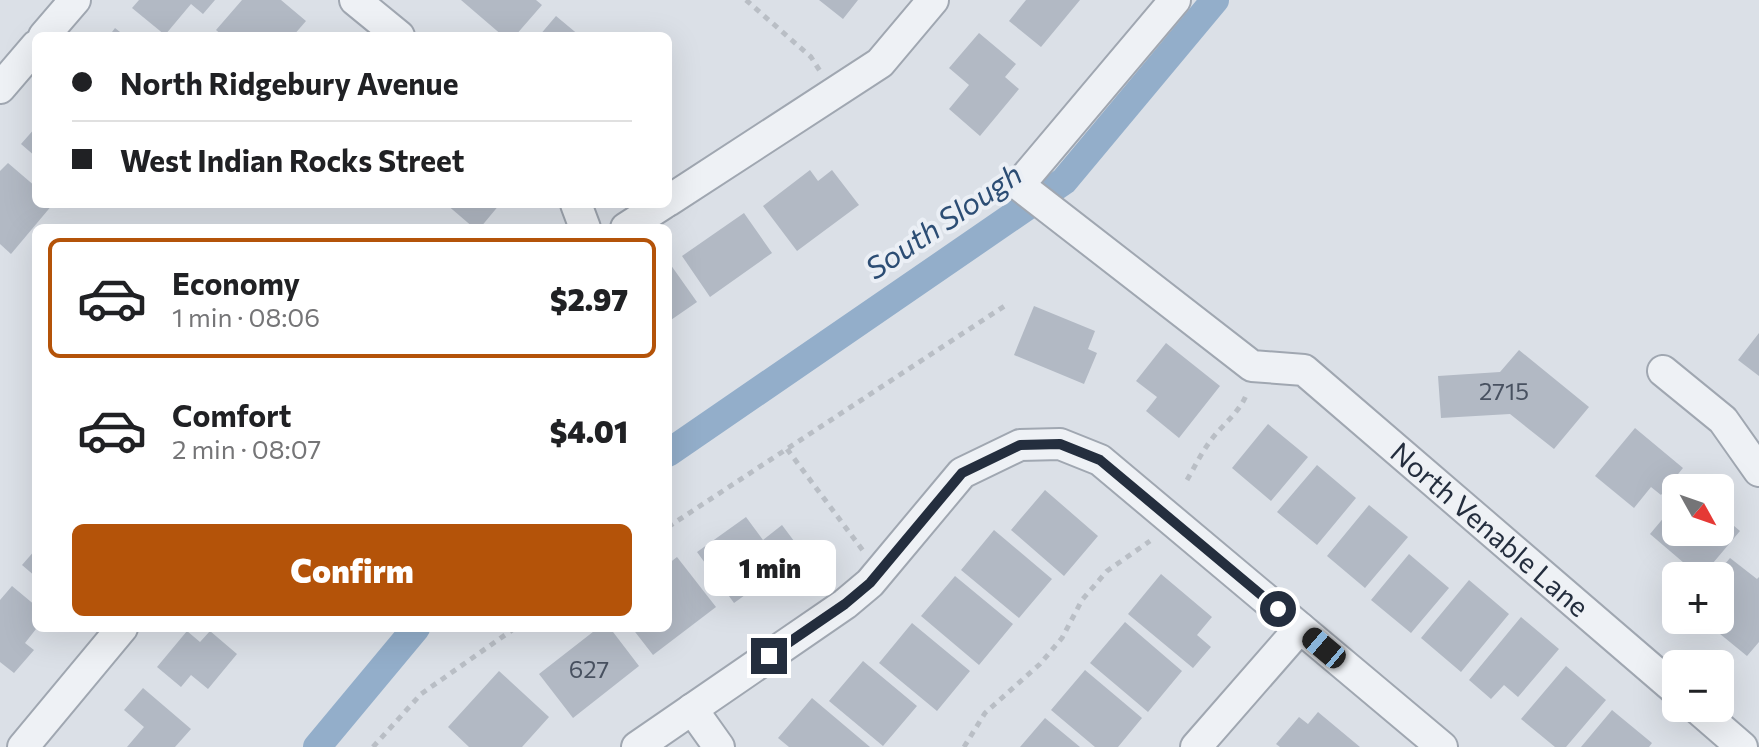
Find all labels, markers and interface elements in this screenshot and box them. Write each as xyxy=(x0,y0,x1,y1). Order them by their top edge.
text: North Ridgebury Avenue xyxy=(120,64,458,101)
text: West Indian Rocks Street xyxy=(120,141,464,178)
water label: South Slough xyxy=(857,154,1028,286)
icon: car xyxy=(76,262,148,334)
text: Economy xyxy=(172,264,300,301)
text: $2.97 xyxy=(550,280,628,317)
text: 1 min · 08:06 xyxy=(172,301,320,332)
house number: 2715 xyxy=(1479,376,1529,405)
icon: car xyxy=(76,394,148,466)
text: Comfort xyxy=(172,396,291,433)
text: $4.01 xyxy=(550,412,628,449)
text: 2 min · 08:07 xyxy=(172,433,321,464)
street label: North Venable Lane xyxy=(1384,434,1596,623)
north arrow xyxy=(1662,474,1734,546)
map controls xyxy=(1662,474,1734,722)
button: Confirm xyxy=(72,524,632,616)
callout: 1 min xyxy=(703,540,835,596)
text: 1 min xyxy=(739,552,801,583)
button: + xyxy=(1662,562,1734,634)
route start xyxy=(1260,591,1296,627)
car xyxy=(1298,623,1350,673)
route end xyxy=(751,638,787,674)
button: − xyxy=(1662,650,1734,722)
house number: 627 xyxy=(569,654,609,683)

